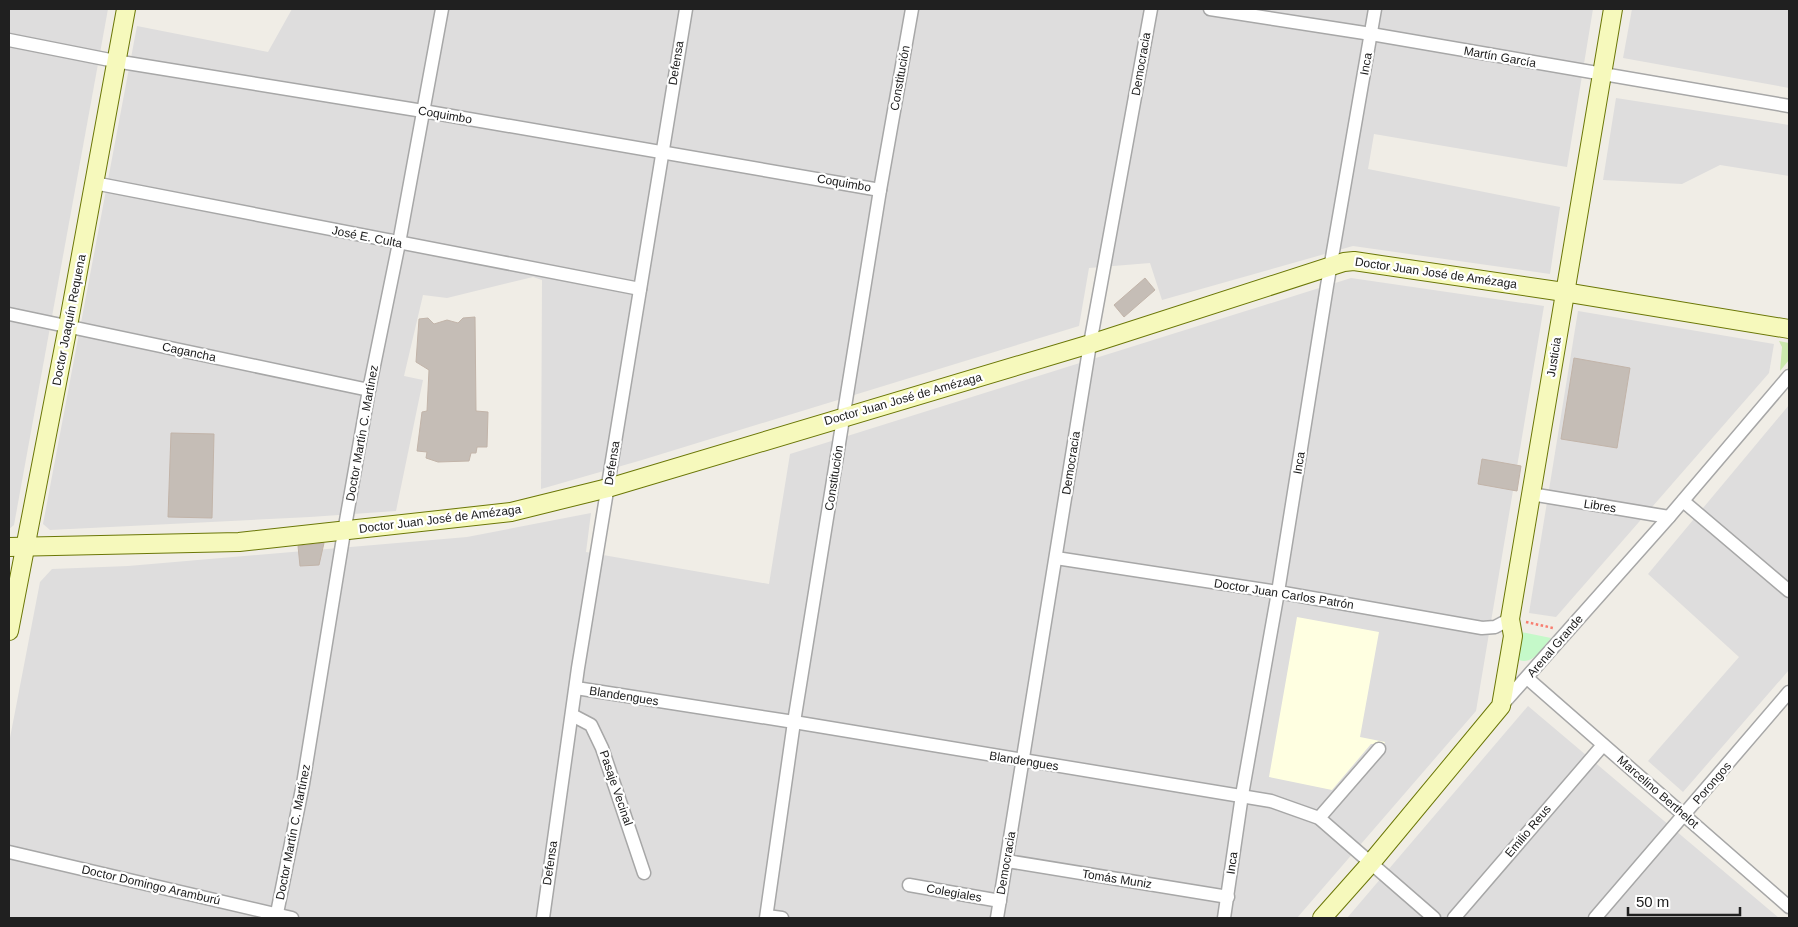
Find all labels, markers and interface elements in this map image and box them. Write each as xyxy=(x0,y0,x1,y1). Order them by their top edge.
street label: Democracia xyxy=(1129,31,1154,97)
street label: Defensa xyxy=(666,40,686,86)
street label: Constitución xyxy=(887,44,913,112)
street label: Martín García xyxy=(1463,44,1538,70)
street label: Inca xyxy=(1357,51,1375,76)
street label: Coquimbo xyxy=(417,103,473,127)
street label: Coquimbo xyxy=(816,171,872,195)
street label: José E. Culta xyxy=(331,223,404,251)
street label: Doctor Joaquín Requena xyxy=(49,253,89,387)
street label: Doctor Juan José de Amézaga xyxy=(1354,255,1518,291)
street label: Justicia xyxy=(1544,336,1564,378)
street label: Cagancha xyxy=(161,339,218,365)
street label: Doctor Martín C. Martínez xyxy=(343,364,381,502)
street label: Doctor Juan José de Amézaga xyxy=(823,370,984,428)
street label: Democracia xyxy=(1059,430,1083,496)
street label: Defensa xyxy=(602,440,622,486)
street label: Constitución xyxy=(822,444,846,512)
street label: Inca xyxy=(1290,450,1308,475)
street label: Libres xyxy=(1583,497,1617,515)
street label: Doctor Juan José de Amézaga xyxy=(358,502,522,536)
street label: Doctor Juan Carlos Patrón xyxy=(1213,576,1355,612)
street label: Arenal Grande xyxy=(1524,612,1586,680)
street label: Blandengues xyxy=(588,684,660,708)
street label: Pasaje Vecinal xyxy=(597,748,635,828)
street label: Blandengues xyxy=(988,749,1060,773)
street label: Marcelino Berthelot xyxy=(1614,753,1702,832)
street label: Porongos xyxy=(1690,759,1734,807)
street label: Doctor Martín C. Martínez xyxy=(273,763,313,901)
street label: Emilio Reus xyxy=(1502,802,1554,860)
street label: Democracia xyxy=(994,830,1019,896)
street label: Defensa xyxy=(540,840,560,886)
street label: Inca xyxy=(1223,850,1241,875)
street label: Doctor Domingo Aramburú xyxy=(80,862,222,908)
street label: Tomás Muniz xyxy=(1081,867,1153,891)
street label: Colegiales xyxy=(925,881,983,905)
scale bar xyxy=(1628,884,1740,916)
text: 50 m xyxy=(1636,893,1669,910)

